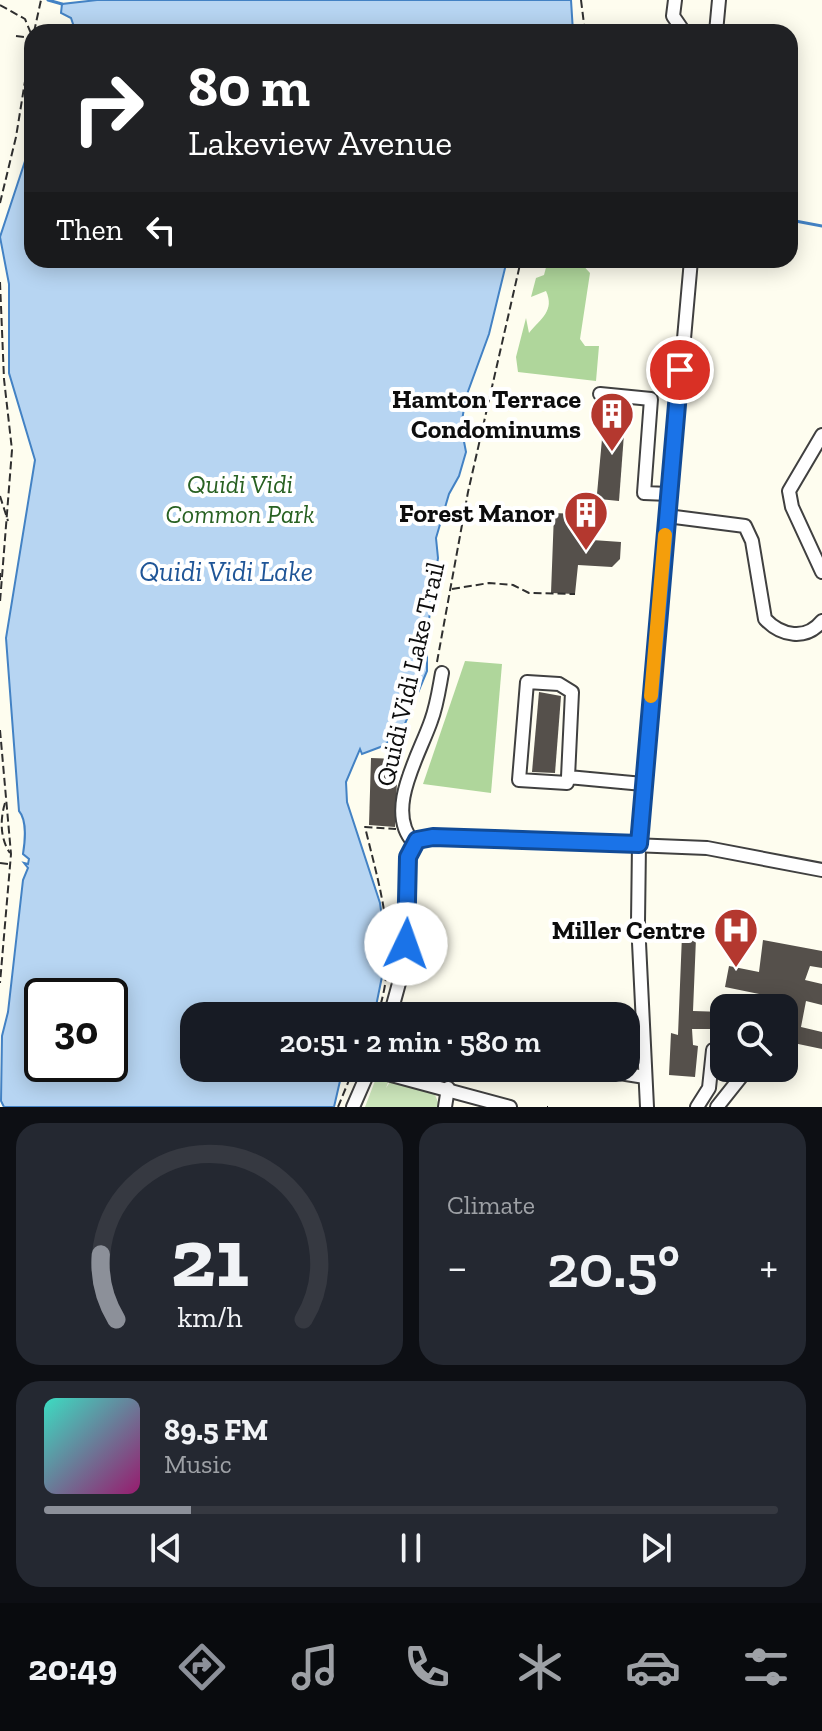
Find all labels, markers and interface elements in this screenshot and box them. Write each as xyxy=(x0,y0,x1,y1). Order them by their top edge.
text: 80 m xyxy=(188,53,310,120)
icon: right xyxy=(56,56,160,160)
text: Lakeview Avenue xyxy=(188,121,452,164)
icon: left xyxy=(139,208,183,252)
text: Then xyxy=(56,212,123,248)
pin xyxy=(646,336,714,404)
icon: arrive xyxy=(658,348,702,392)
place label: Hamton Terrace Condominums xyxy=(392,383,581,445)
building icon: Hamton Terrace Condominums xyxy=(588,390,636,453)
park label: Quidi Vidi Common Park xyxy=(165,468,315,530)
building icon: Forest Manor xyxy=(562,489,610,552)
place label: Forest Manor xyxy=(399,497,555,529)
water label: Quidi Vidi Lake xyxy=(139,555,313,588)
street label: Quidi Vidi Lake Trail xyxy=(369,559,451,789)
position arrow xyxy=(364,902,448,986)
hospital icon: Miller Centre xyxy=(712,906,760,969)
place label: Miller Centre xyxy=(552,914,705,946)
speed limit sign: 30 xyxy=(24,978,128,1082)
map controls xyxy=(710,994,798,1082)
button: search xyxy=(710,994,798,1082)
text: 20:51 · 2 min · 580 m xyxy=(279,1024,541,1060)
text: Climate xyxy=(447,1189,535,1221)
text: 21 xyxy=(170,1207,249,1307)
text: 20.5° xyxy=(547,1230,680,1302)
text: − xyxy=(447,1240,468,1293)
text: + xyxy=(759,1240,778,1293)
text: km/h xyxy=(177,1300,242,1334)
text: 89.5 FM xyxy=(164,1412,268,1448)
text: Music xyxy=(164,1448,232,1480)
icon: previous xyxy=(144,1526,188,1570)
icon: pause xyxy=(389,1526,433,1570)
icon: next xyxy=(634,1526,678,1570)
icon: directions xyxy=(174,1639,230,1695)
icon: music xyxy=(287,1639,343,1695)
icon: phone xyxy=(399,1639,455,1695)
icon: climate xyxy=(512,1639,568,1695)
icon: car xyxy=(625,1639,681,1695)
icon: filters xyxy=(738,1639,794,1695)
text: 20:49 xyxy=(28,1646,117,1689)

